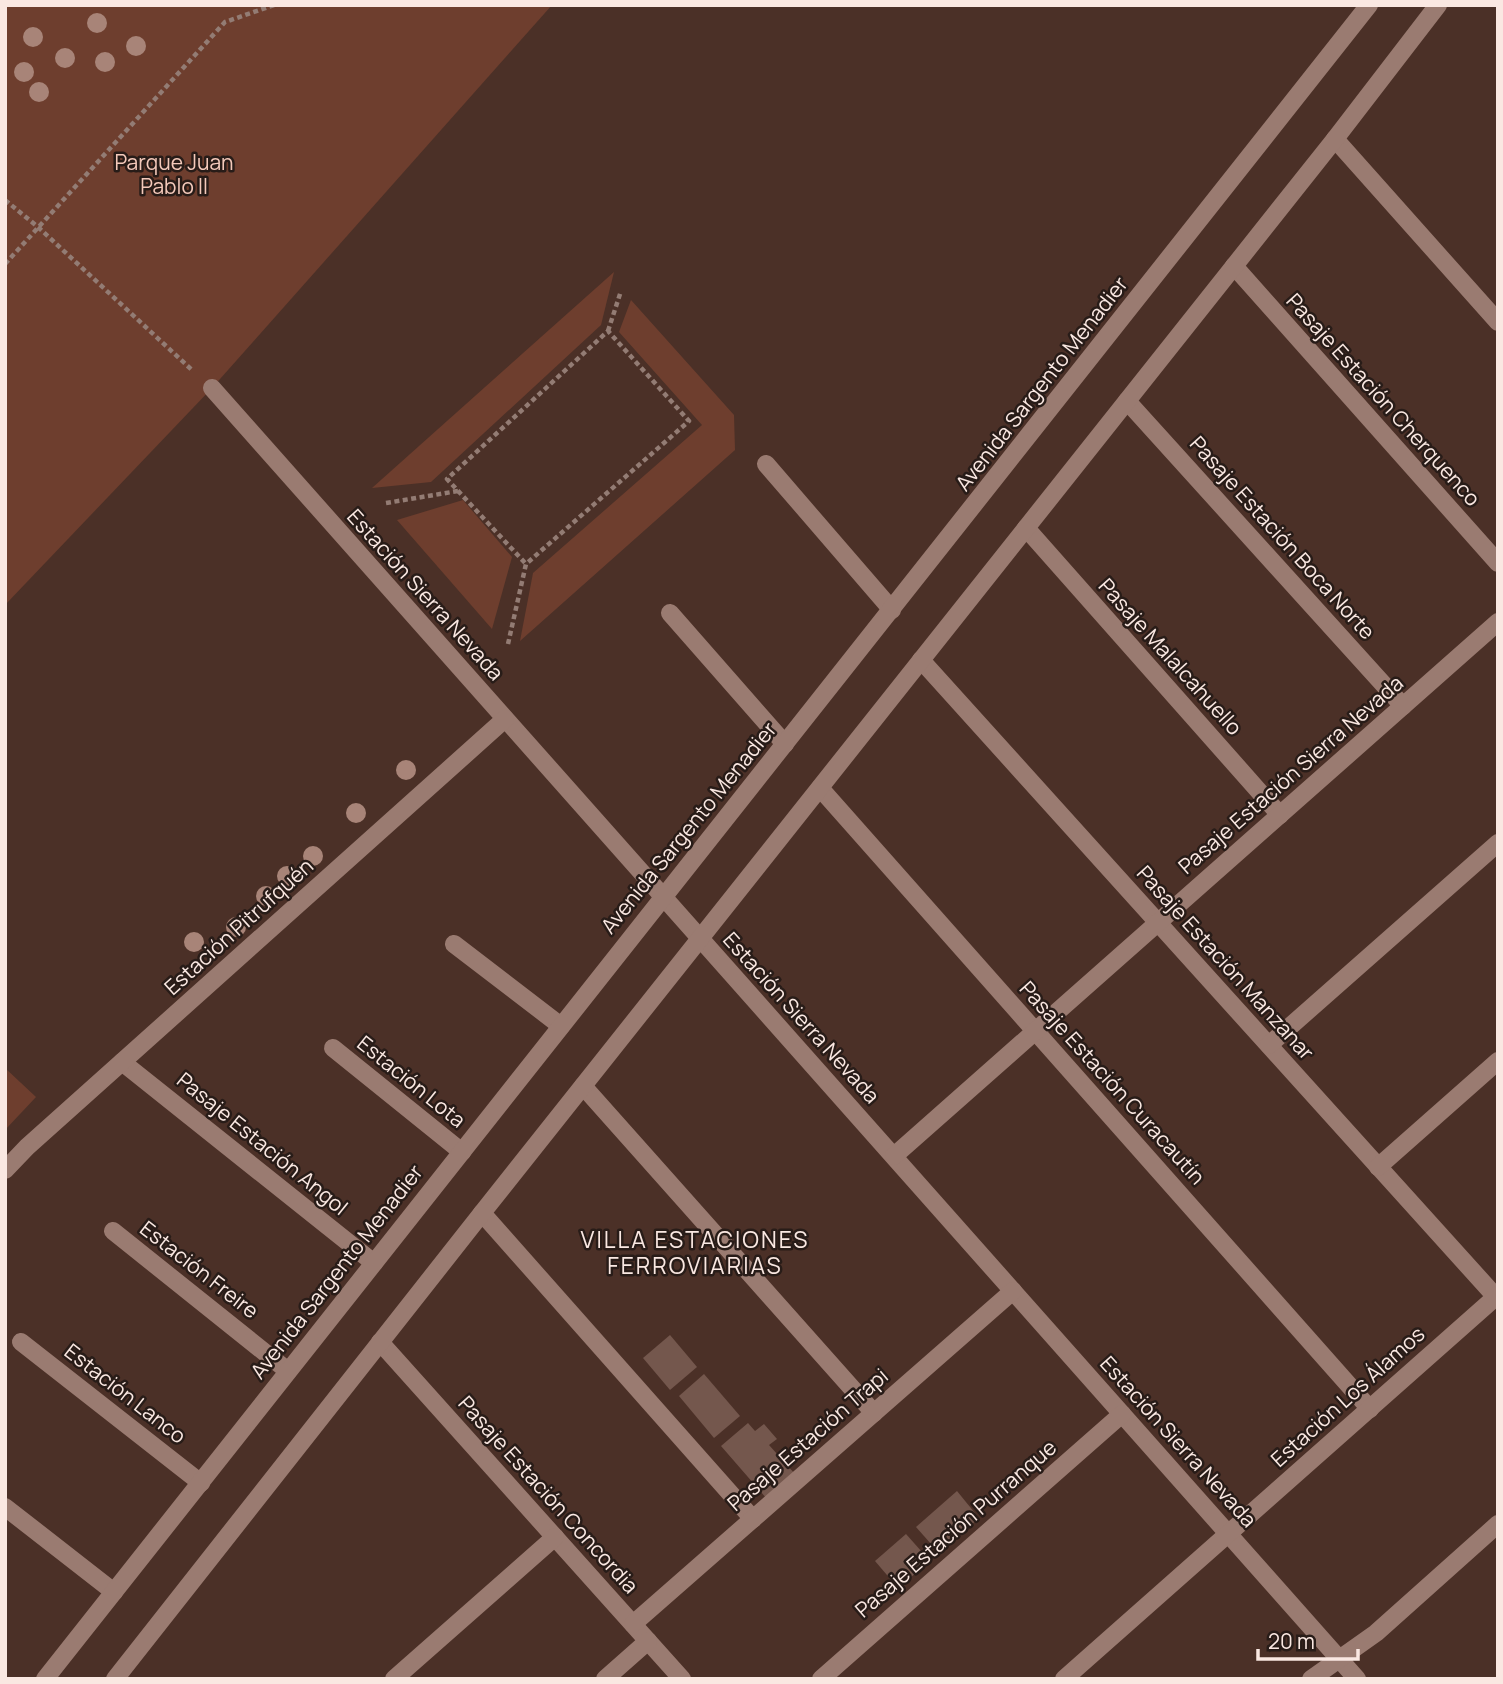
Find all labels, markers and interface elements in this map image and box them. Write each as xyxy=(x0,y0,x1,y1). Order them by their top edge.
park label: Parque Juan Pablo II xyxy=(114,148,234,200)
street label: Avenida Sargento Menadier xyxy=(949,270,1134,496)
street label: Pasaje Estación Cherquenco xyxy=(1281,287,1487,512)
street label: Pasaje Estación Boca Norte xyxy=(1184,430,1381,645)
street label: Estación Sierra Nevada xyxy=(341,503,510,686)
street label: Pasaje Malalcahuello xyxy=(1093,572,1249,741)
street label: Pasaje Estación Sierra Nevada xyxy=(1172,669,1409,880)
street label: Avenida Sargento Menadier xyxy=(594,715,783,939)
street label: Estación Pitrufquén xyxy=(158,852,319,1001)
street label: Pasaje Estación Manzanar xyxy=(1131,859,1321,1066)
street label: Estación Sierra Nevada xyxy=(717,926,886,1109)
street label: Pasaje Estación Curacautín xyxy=(1014,975,1212,1190)
street label: Estación Lota xyxy=(352,1029,472,1134)
street label: Pasaje Estación Angol xyxy=(171,1066,354,1221)
street label: Avenida Sargento Menadier xyxy=(244,1158,429,1384)
street label: Estación Freire xyxy=(135,1214,265,1324)
district label: VILLA ESTACIONES FERROVIARIAS xyxy=(581,1223,809,1281)
street label: Estación Los Álamos xyxy=(1265,1320,1430,1473)
street label: Estación Lanco xyxy=(59,1337,192,1449)
street label: Estación Sierra Nevada xyxy=(1094,1350,1263,1533)
street label: Pasaje Estación Trapi xyxy=(721,1362,894,1517)
street label: Pasaje Estación Concordia xyxy=(452,1390,645,1599)
street label: Pasaje Estación Purranque xyxy=(849,1433,1062,1623)
scale bar xyxy=(1258,1618,1358,1662)
text: 20 m xyxy=(1268,1627,1315,1655)

